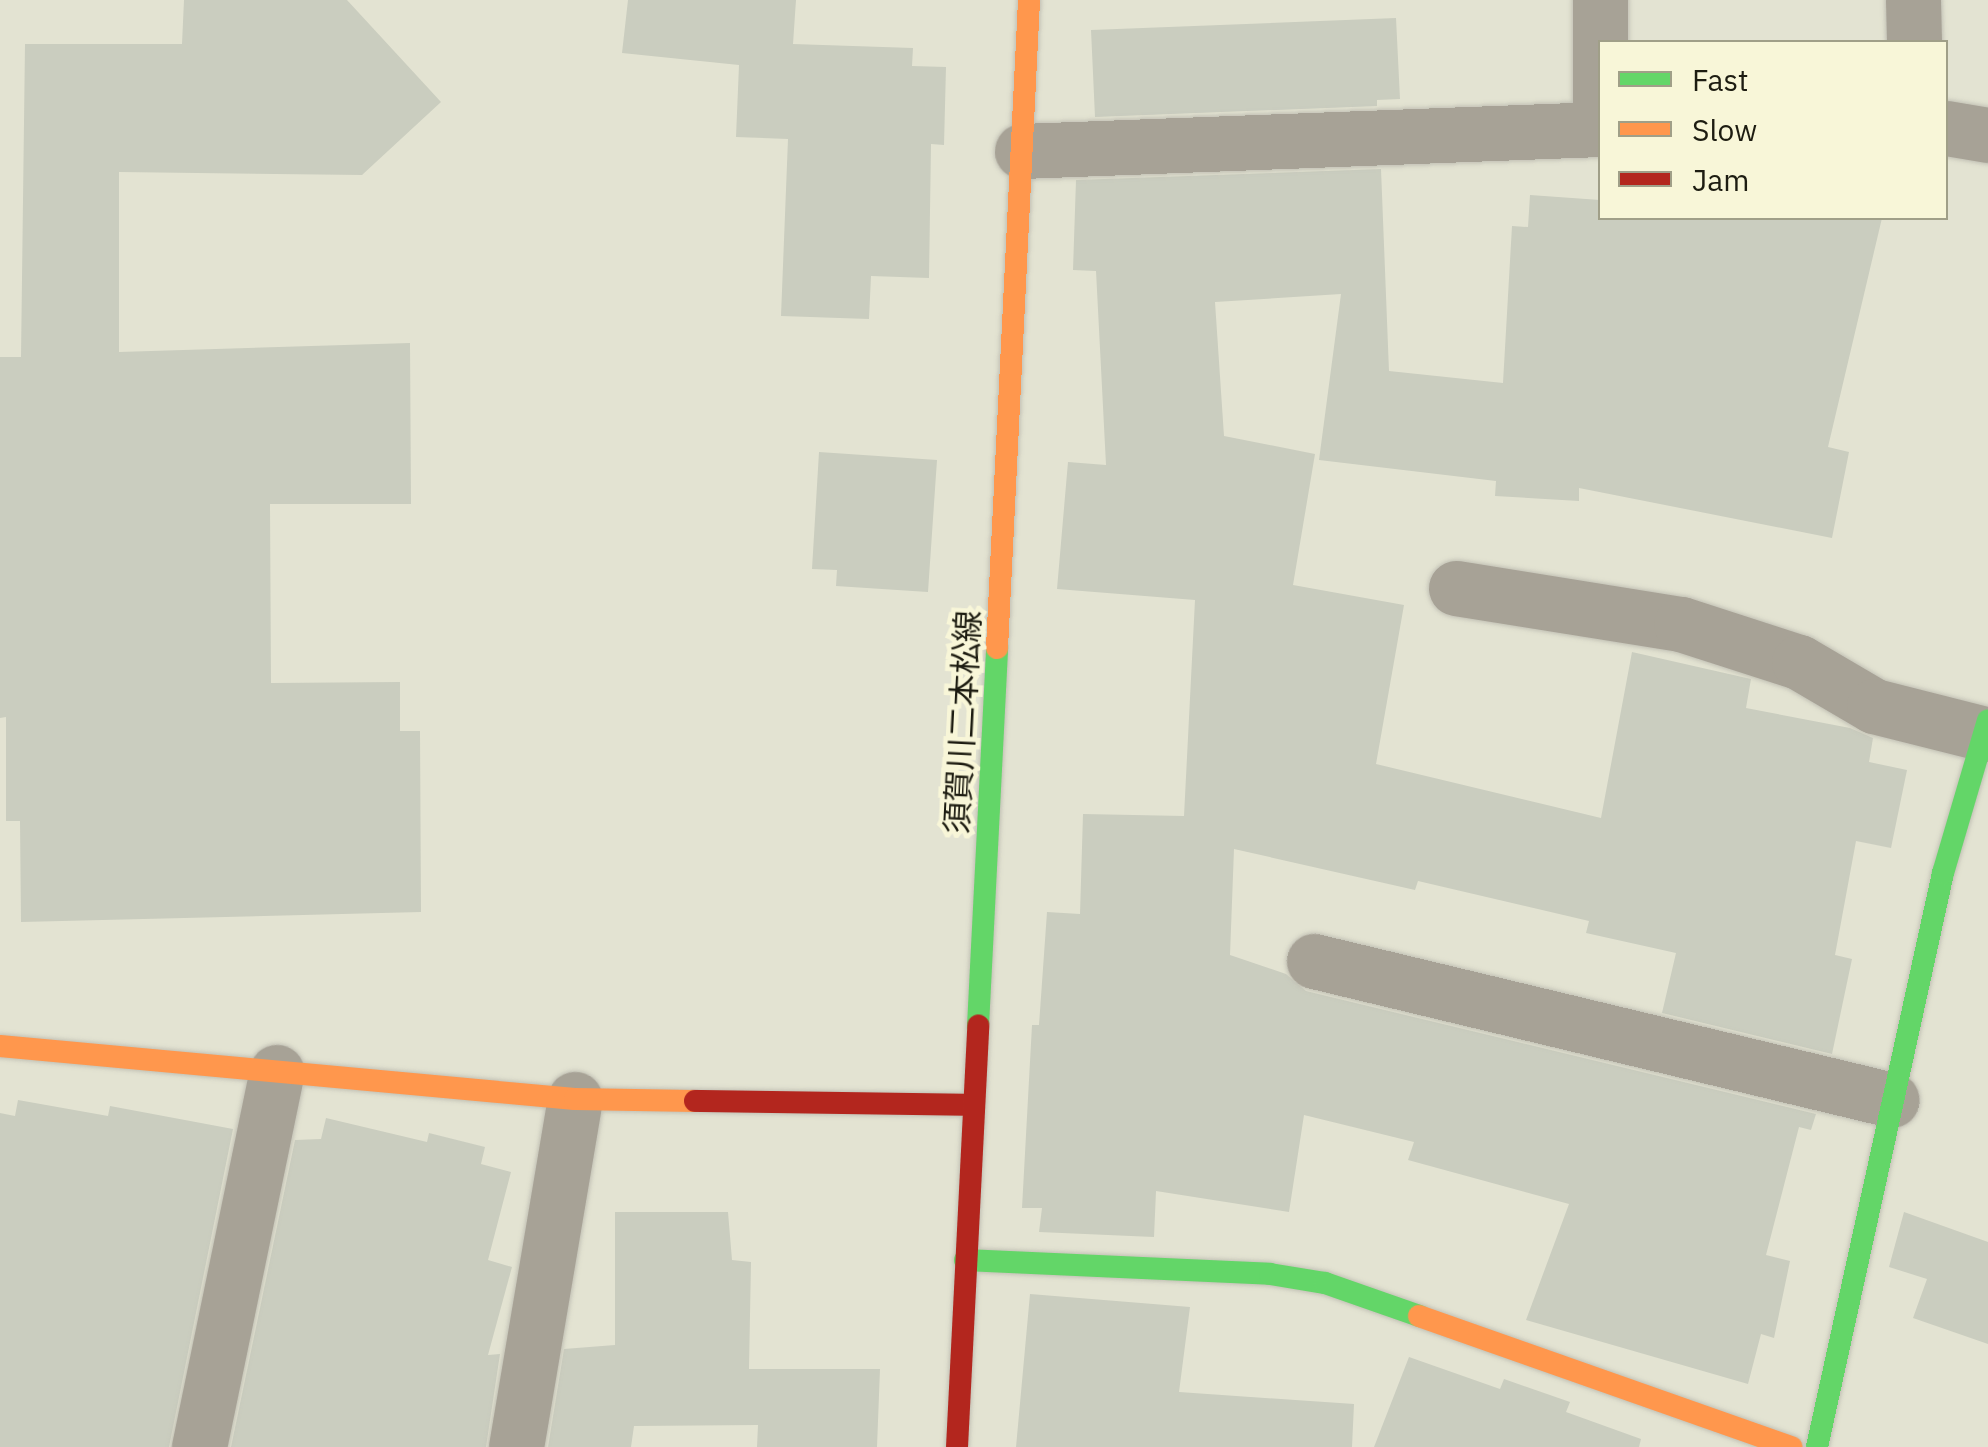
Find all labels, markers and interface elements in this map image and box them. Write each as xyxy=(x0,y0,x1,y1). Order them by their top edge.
legend xyxy=(1598,40,1948,220)
text: Fast xyxy=(1692,60,1749,99)
text: Slow xyxy=(1692,110,1757,149)
text: Jam xyxy=(1692,160,1750,199)
street label: 須賀川二本松線 xyxy=(937,609,987,835)

